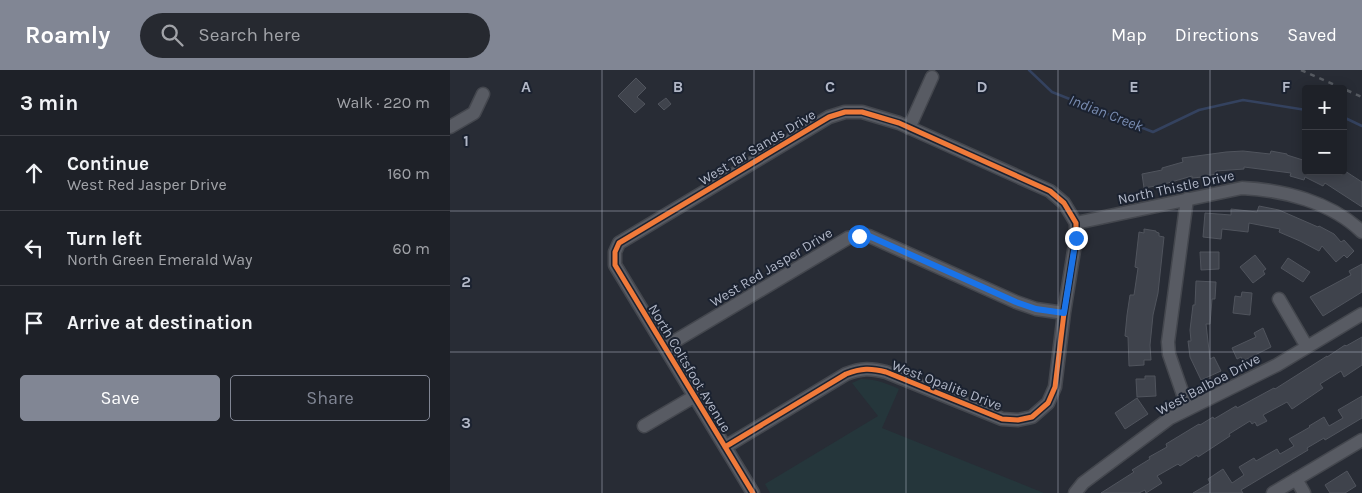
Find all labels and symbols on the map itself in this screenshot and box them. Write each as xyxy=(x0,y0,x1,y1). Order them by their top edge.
text: A xyxy=(521,77,531,96)
text: B xyxy=(673,77,683,96)
text: C xyxy=(825,77,835,96)
text: D xyxy=(977,77,988,96)
text: E xyxy=(1129,77,1139,96)
text: F xyxy=(1282,77,1291,96)
water label: Indian Creek xyxy=(1066,91,1146,135)
street label: West Tar Sands Drive xyxy=(696,106,819,189)
text: 1 xyxy=(463,131,469,150)
street label: North Thistle Drive xyxy=(1116,167,1236,208)
street label: West Red Jasper Drive xyxy=(707,224,836,311)
route start xyxy=(848,225,871,248)
route end xyxy=(1065,227,1088,250)
text: 2 xyxy=(461,272,471,291)
street label: North Coltsfoot Avenue xyxy=(645,301,735,435)
street label: West Balboa Drive xyxy=(1153,350,1263,419)
street label: West Opalite Drive xyxy=(889,357,1004,414)
text: 3 xyxy=(461,413,471,432)

